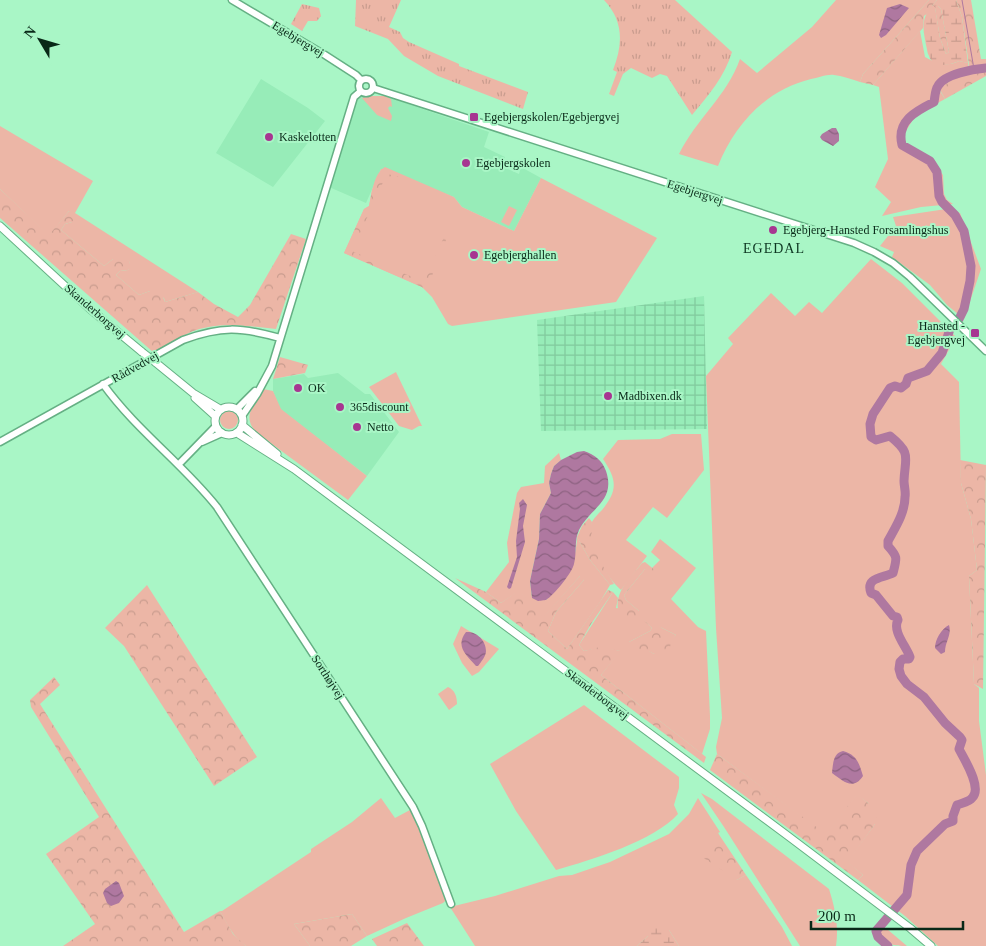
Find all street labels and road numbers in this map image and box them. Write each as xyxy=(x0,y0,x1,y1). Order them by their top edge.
street label: Egebjergvej xyxy=(270,18,326,60)
street label: Egebjergvej xyxy=(665,176,725,208)
street label: Skanderborgvej xyxy=(62,281,128,341)
street label: Rådvedvej xyxy=(109,348,161,386)
street label: Sorthøjvej xyxy=(309,652,347,702)
street label: Skanderborgvej xyxy=(563,666,631,722)

